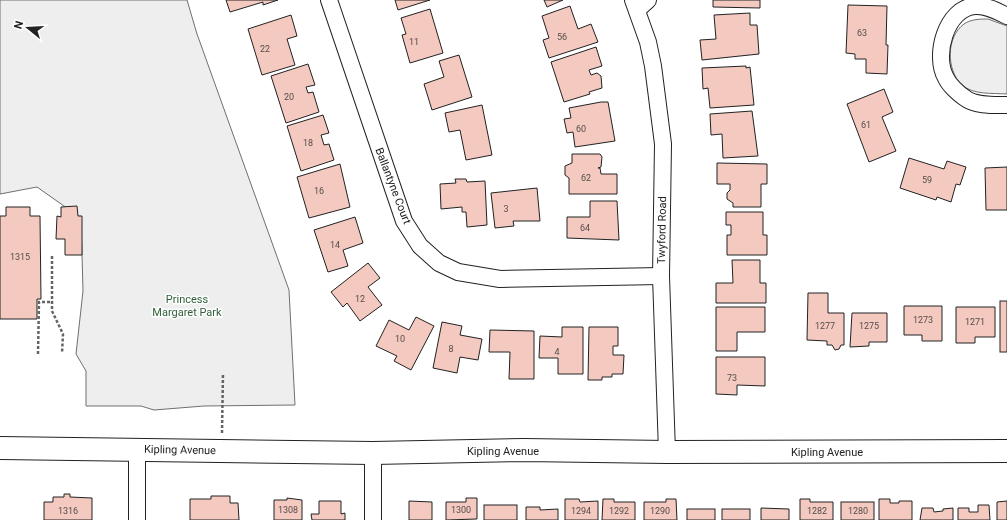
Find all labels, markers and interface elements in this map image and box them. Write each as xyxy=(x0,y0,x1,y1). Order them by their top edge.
north arrow xyxy=(8,8,48,48)
text: N xyxy=(12,19,26,31)
house number: 63 xyxy=(857,28,867,38)
house number: 56 xyxy=(557,32,567,42)
house number: 11 xyxy=(409,37,419,47)
house number: 22 xyxy=(260,44,270,54)
house number: 20 xyxy=(284,92,294,102)
house number: 61 xyxy=(861,120,871,130)
house number: 60 xyxy=(576,124,586,134)
house number: 18 xyxy=(303,138,313,148)
street label: Ballantyne Court xyxy=(372,146,414,226)
house number: 62 xyxy=(581,173,591,183)
house number: 59 xyxy=(922,175,932,185)
house number: 16 xyxy=(314,186,324,196)
street label: Twyford Road xyxy=(655,196,669,264)
house number: 3 xyxy=(503,204,509,214)
house number: 64 xyxy=(580,223,590,233)
house number: 14 xyxy=(330,240,340,250)
house number: 1315 xyxy=(10,252,30,262)
park label: Princess Margaret Park xyxy=(152,293,222,319)
house number: 12 xyxy=(355,294,365,304)
house number: 1273 xyxy=(913,315,933,325)
house number: 1271 xyxy=(965,317,985,327)
house number: 1277 xyxy=(815,321,835,331)
house number: 1275 xyxy=(859,321,879,331)
house number: 10 xyxy=(395,334,405,344)
house number: 8 xyxy=(448,344,454,354)
house number: 4 xyxy=(554,347,560,357)
house number: 73 xyxy=(727,373,737,383)
street label: Kipling Avenue xyxy=(144,443,216,457)
street label: Kipling Avenue xyxy=(467,445,539,458)
street label: Kipling Avenue xyxy=(791,446,863,459)
house number: 1308 xyxy=(278,505,298,515)
house number: 1300 xyxy=(451,505,471,515)
house number: 1316 xyxy=(58,506,78,516)
house number: 1294 xyxy=(571,506,591,516)
house number: 1292 xyxy=(609,506,629,516)
house number: 1290 xyxy=(650,506,670,516)
house number: 1282 xyxy=(807,506,827,516)
house number: 1280 xyxy=(848,506,868,516)

